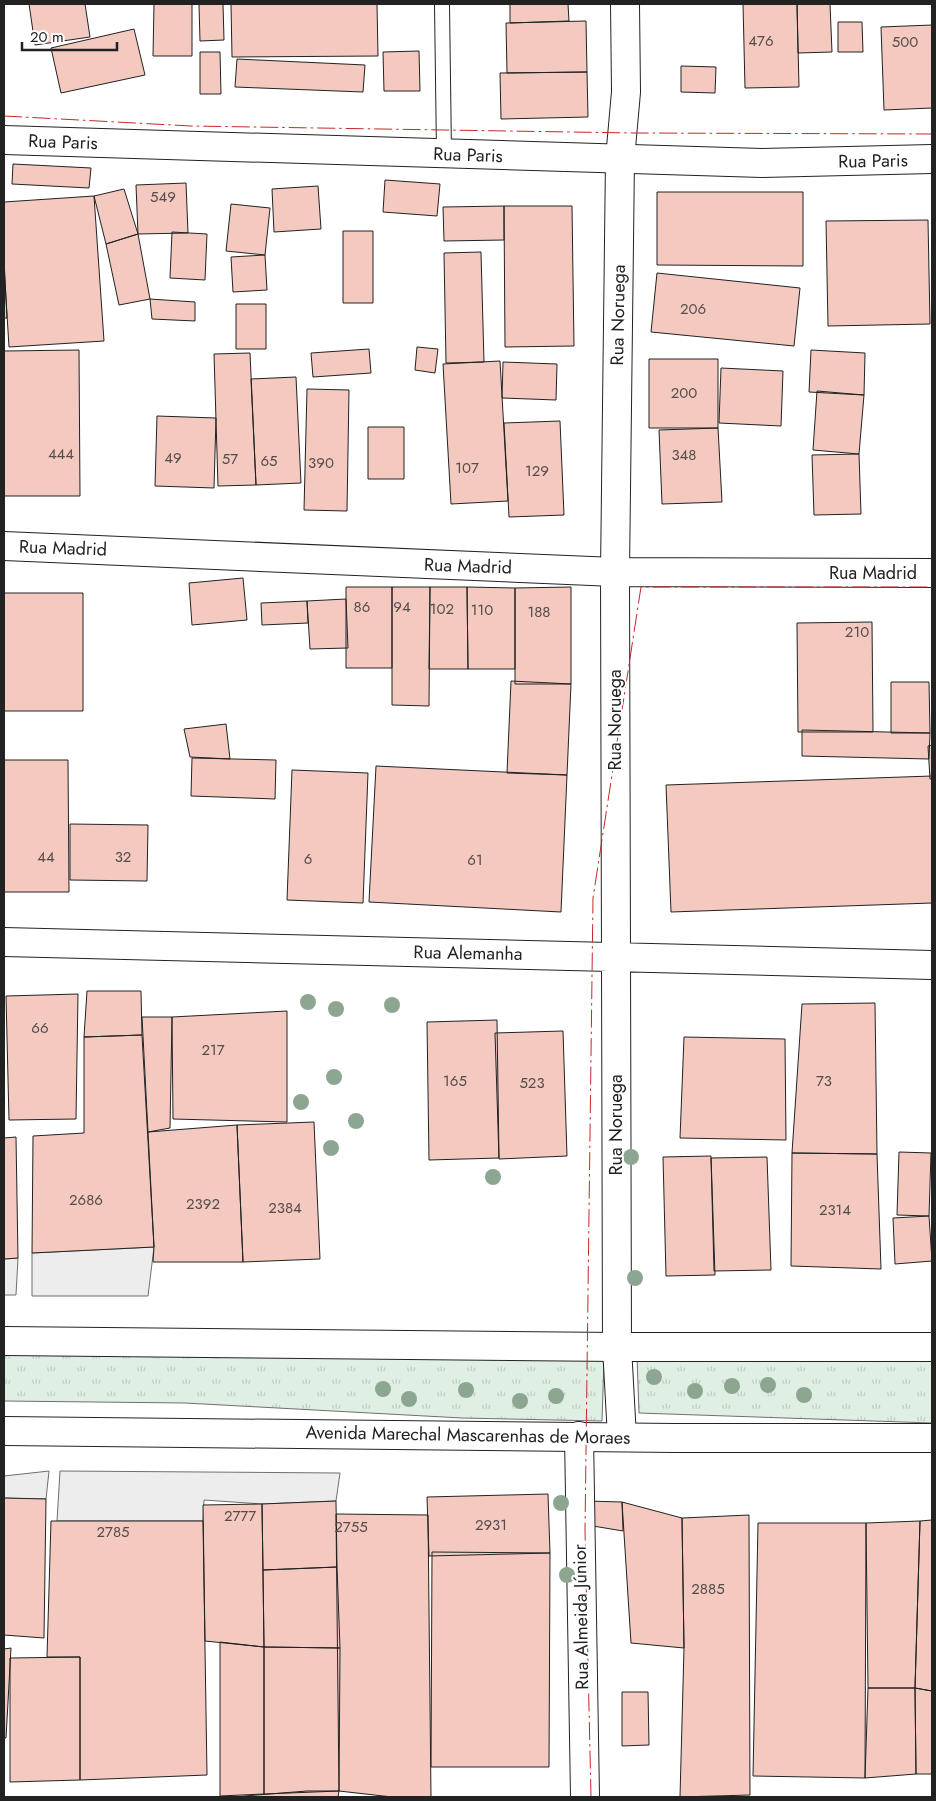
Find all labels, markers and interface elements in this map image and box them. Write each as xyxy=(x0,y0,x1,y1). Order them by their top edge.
scale bar xyxy=(22,20,118,52)
text: 20 m xyxy=(30,26,64,48)
house number: 476 xyxy=(748,30,774,52)
house number: 500 xyxy=(892,31,918,53)
street label: Rua Paris xyxy=(28,128,98,156)
street label: Rua Paris xyxy=(433,141,503,169)
street label: Rua Paris xyxy=(838,147,908,175)
house number: 549 xyxy=(150,186,176,208)
street label: Rua Noruega xyxy=(604,264,632,366)
house number: 206 xyxy=(680,298,706,320)
house number: 200 xyxy=(671,382,697,404)
house number: 444 xyxy=(48,443,74,465)
house number: 348 xyxy=(671,444,697,466)
house number: 49 xyxy=(164,447,182,469)
house number: 57 xyxy=(222,448,238,470)
house number: 65 xyxy=(260,450,278,472)
house number: 390 xyxy=(308,452,334,474)
house number: 107 xyxy=(455,457,479,479)
house number: 129 xyxy=(525,460,549,482)
street label: Rua Madrid xyxy=(18,533,108,563)
street label: Rua Madrid xyxy=(423,551,513,581)
street label: Rua Madrid xyxy=(829,560,917,586)
house number: 86 xyxy=(354,596,370,618)
house number: 94 xyxy=(393,596,411,618)
house number: 102 xyxy=(430,598,454,620)
house number: 110 xyxy=(471,599,493,621)
house number: 188 xyxy=(527,601,551,623)
house number: 210 xyxy=(845,621,869,643)
street label: Rua Noruega xyxy=(602,669,628,771)
house number: 44 xyxy=(37,846,55,868)
house number: 32 xyxy=(115,846,131,868)
house number: 6 xyxy=(304,848,312,870)
house number: 61 xyxy=(467,849,483,871)
street label: Rua Alemanha xyxy=(413,939,523,967)
house number: 66 xyxy=(31,1017,49,1039)
house number: 217 xyxy=(201,1039,225,1061)
house number: 165 xyxy=(443,1070,467,1092)
house number: 73 xyxy=(816,1070,832,1092)
house number: 523 xyxy=(519,1072,545,1094)
street label: Rua Noruega xyxy=(603,1074,629,1176)
house number: 2686 xyxy=(69,1189,103,1211)
house number: 2392 xyxy=(186,1193,220,1215)
house number: 2384 xyxy=(268,1197,302,1219)
house number: 2314 xyxy=(819,1199,851,1221)
street label: Avenida Marechal Mascarenhas de Moraes xyxy=(305,1419,631,1451)
house number: 2777 xyxy=(224,1505,256,1527)
house number: 2931 xyxy=(475,1514,507,1536)
house number: 2755 xyxy=(334,1516,368,1538)
house number: 2785 xyxy=(96,1521,130,1543)
street label: Rua Almeida Júnior xyxy=(567,1543,595,1690)
house number: 2885 xyxy=(691,1578,725,1600)

